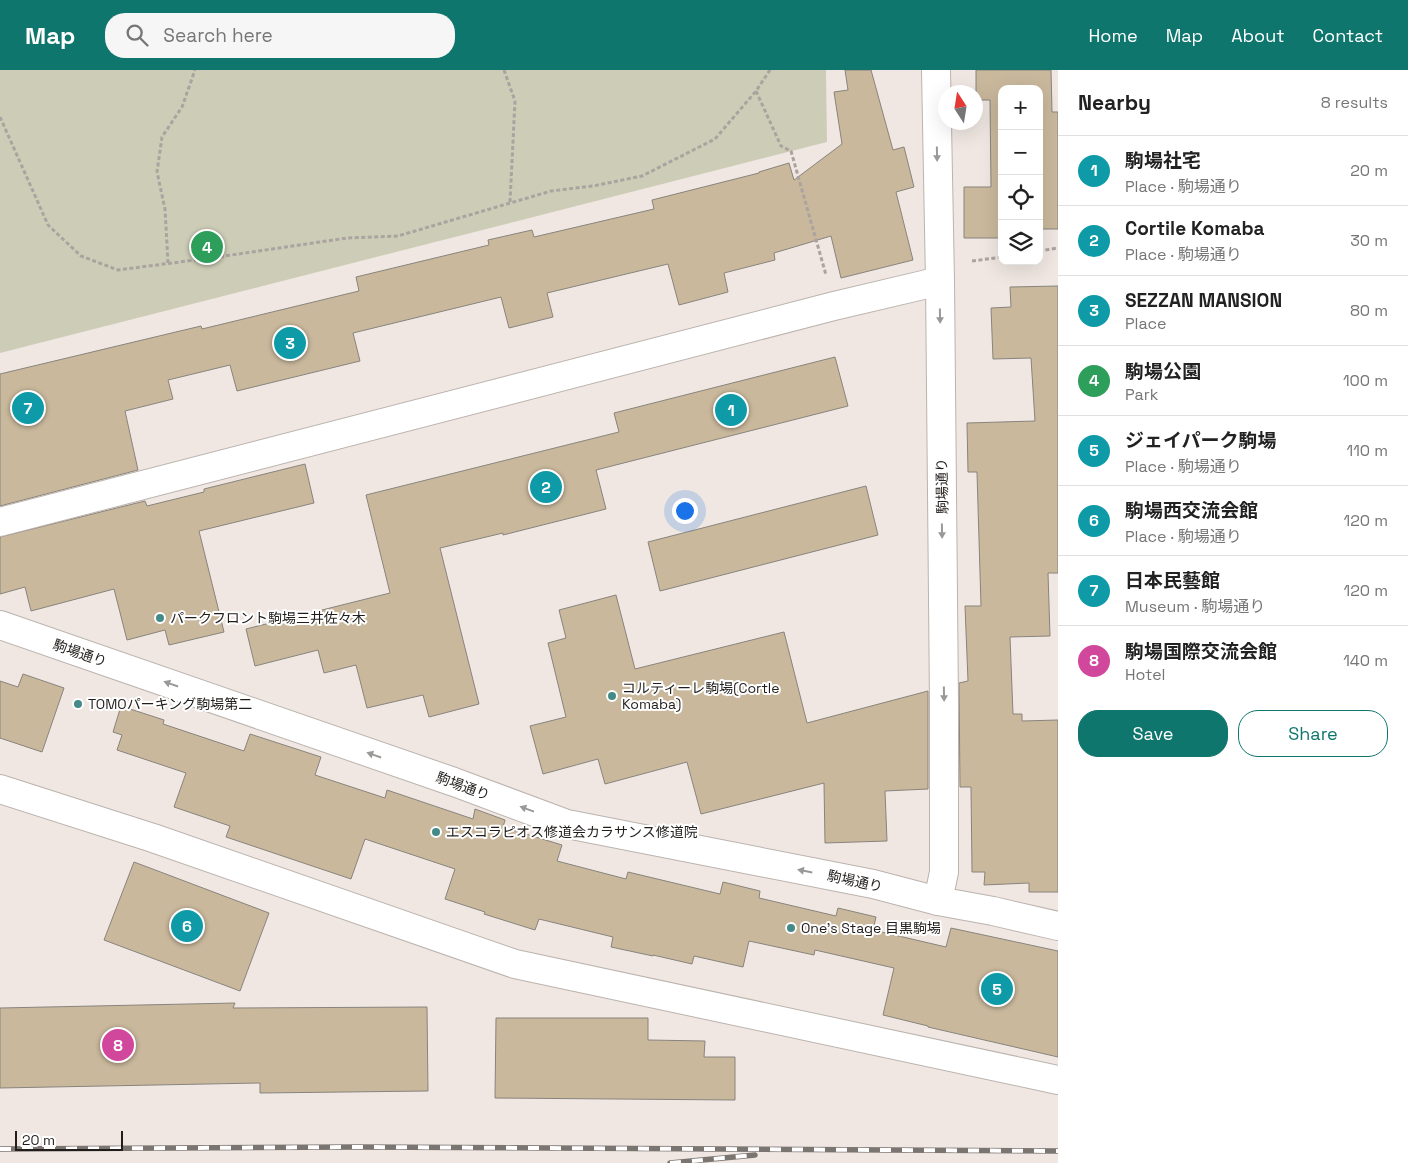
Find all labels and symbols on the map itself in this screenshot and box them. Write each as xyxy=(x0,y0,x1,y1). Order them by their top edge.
north arrow xyxy=(938,85,983,130)
one-way arrow xyxy=(933,146,941,162)
pin: 4 xyxy=(191,228,223,266)
one-way arrow xyxy=(936,308,944,324)
pin: 3 xyxy=(274,324,306,362)
pin: 7 xyxy=(12,389,44,427)
pin: 1 xyxy=(715,391,747,429)
street label: 駒場通り xyxy=(933,458,951,514)
pin: 2 xyxy=(530,468,562,506)
your location xyxy=(672,498,698,524)
one-way arrow xyxy=(938,523,946,539)
place label: パークフロント駒場三井佐々木 xyxy=(170,609,366,627)
marker: パークフロント駒場三井佐々木 xyxy=(154,612,166,624)
street label: 駒場通り xyxy=(51,635,109,671)
place label: コルティーレ駒場(Cortle Komaba) xyxy=(622,679,780,713)
one-way arrow xyxy=(164,680,179,687)
one-way arrow xyxy=(940,686,948,702)
marker: コルティーレ駒場(Cortle Komaba) xyxy=(606,690,618,702)
place label: TOMOパーキング駒場第二 xyxy=(88,695,252,713)
marker: TOMOパーキング駒場第二 xyxy=(72,698,84,710)
one-way arrow xyxy=(367,750,382,758)
street label: 駒場通り xyxy=(434,768,492,804)
one-way arrow xyxy=(520,805,535,813)
place label: エスコラピオス修道会カラサンス修道院 xyxy=(446,823,698,841)
marker: エスコラピオス修道会カラサンス修道院 xyxy=(430,826,442,838)
street label: 駒場通り xyxy=(826,866,884,896)
one-way arrow xyxy=(798,867,813,875)
pin: 6 xyxy=(171,907,203,945)
place label: One's Stage 目黒駒場 xyxy=(801,919,941,937)
marker: One's Stage 目黒駒場 xyxy=(785,922,797,934)
pin: 5 xyxy=(981,970,1013,1008)
pin: 8 xyxy=(102,1026,134,1064)
scale bar xyxy=(15,1128,122,1151)

